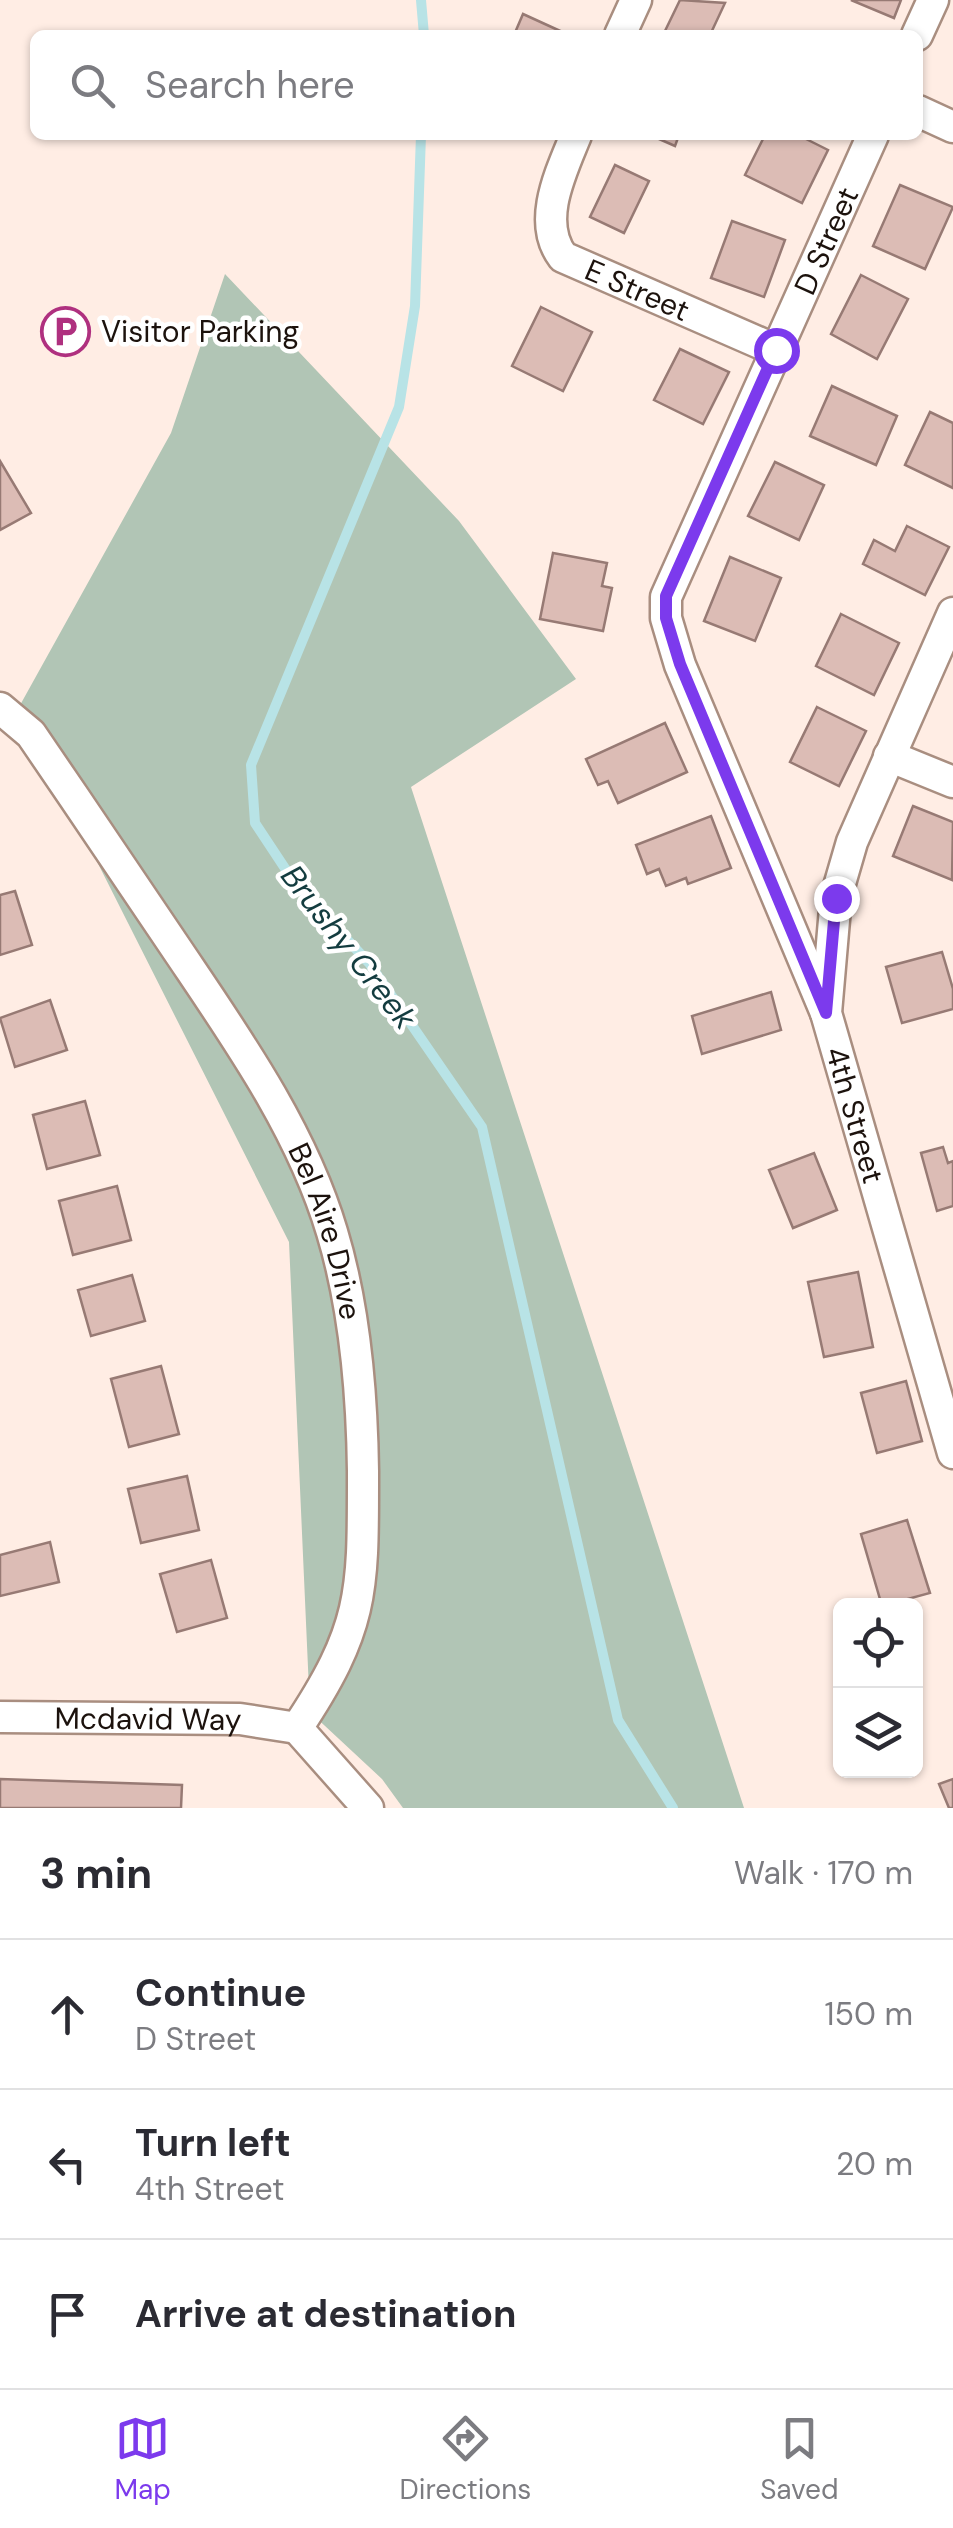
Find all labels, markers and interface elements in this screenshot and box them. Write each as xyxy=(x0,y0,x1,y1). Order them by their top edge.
search box xyxy=(30,30,923,140)
icon: search xyxy=(65,58,120,113)
text: Search here xyxy=(145,60,355,110)
street label: D Street xyxy=(785,181,867,300)
street label: E Street xyxy=(579,250,696,329)
parking icon: Visitor Parking xyxy=(40,305,92,357)
place label: Visitor Parking xyxy=(101,312,299,351)
route start xyxy=(754,328,800,374)
water label: Brushy Creek xyxy=(272,856,427,1038)
route end xyxy=(814,876,860,922)
street label: 4th Street xyxy=(817,1042,894,1188)
street label: Bel Aire Drive xyxy=(280,1136,371,1322)
map controls xyxy=(833,1598,923,1778)
button: locate xyxy=(833,1598,923,1688)
button: layers xyxy=(833,1688,923,1778)
street label: Mcdavid Way xyxy=(54,1698,242,1739)
text: 3 min xyxy=(40,1846,152,1901)
text: Walk · 170 m xyxy=(734,1852,913,1894)
text: Continue xyxy=(135,1968,306,2018)
icon: ahead xyxy=(40,1987,95,2042)
text: 150 m xyxy=(825,1993,913,2035)
text: D Street xyxy=(135,2018,256,2060)
text: Turn left xyxy=(135,2118,291,2168)
icon: left xyxy=(40,2137,95,2192)
text: 20 m xyxy=(836,2143,913,2185)
text: 4th Street xyxy=(135,2168,285,2210)
icon: arrive xyxy=(40,2287,95,2342)
text: Arrive at destination xyxy=(135,2289,517,2339)
tab: Map xyxy=(114,2411,171,2508)
tab: Directions xyxy=(400,2411,531,2508)
tab: Saved xyxy=(760,2411,839,2508)

